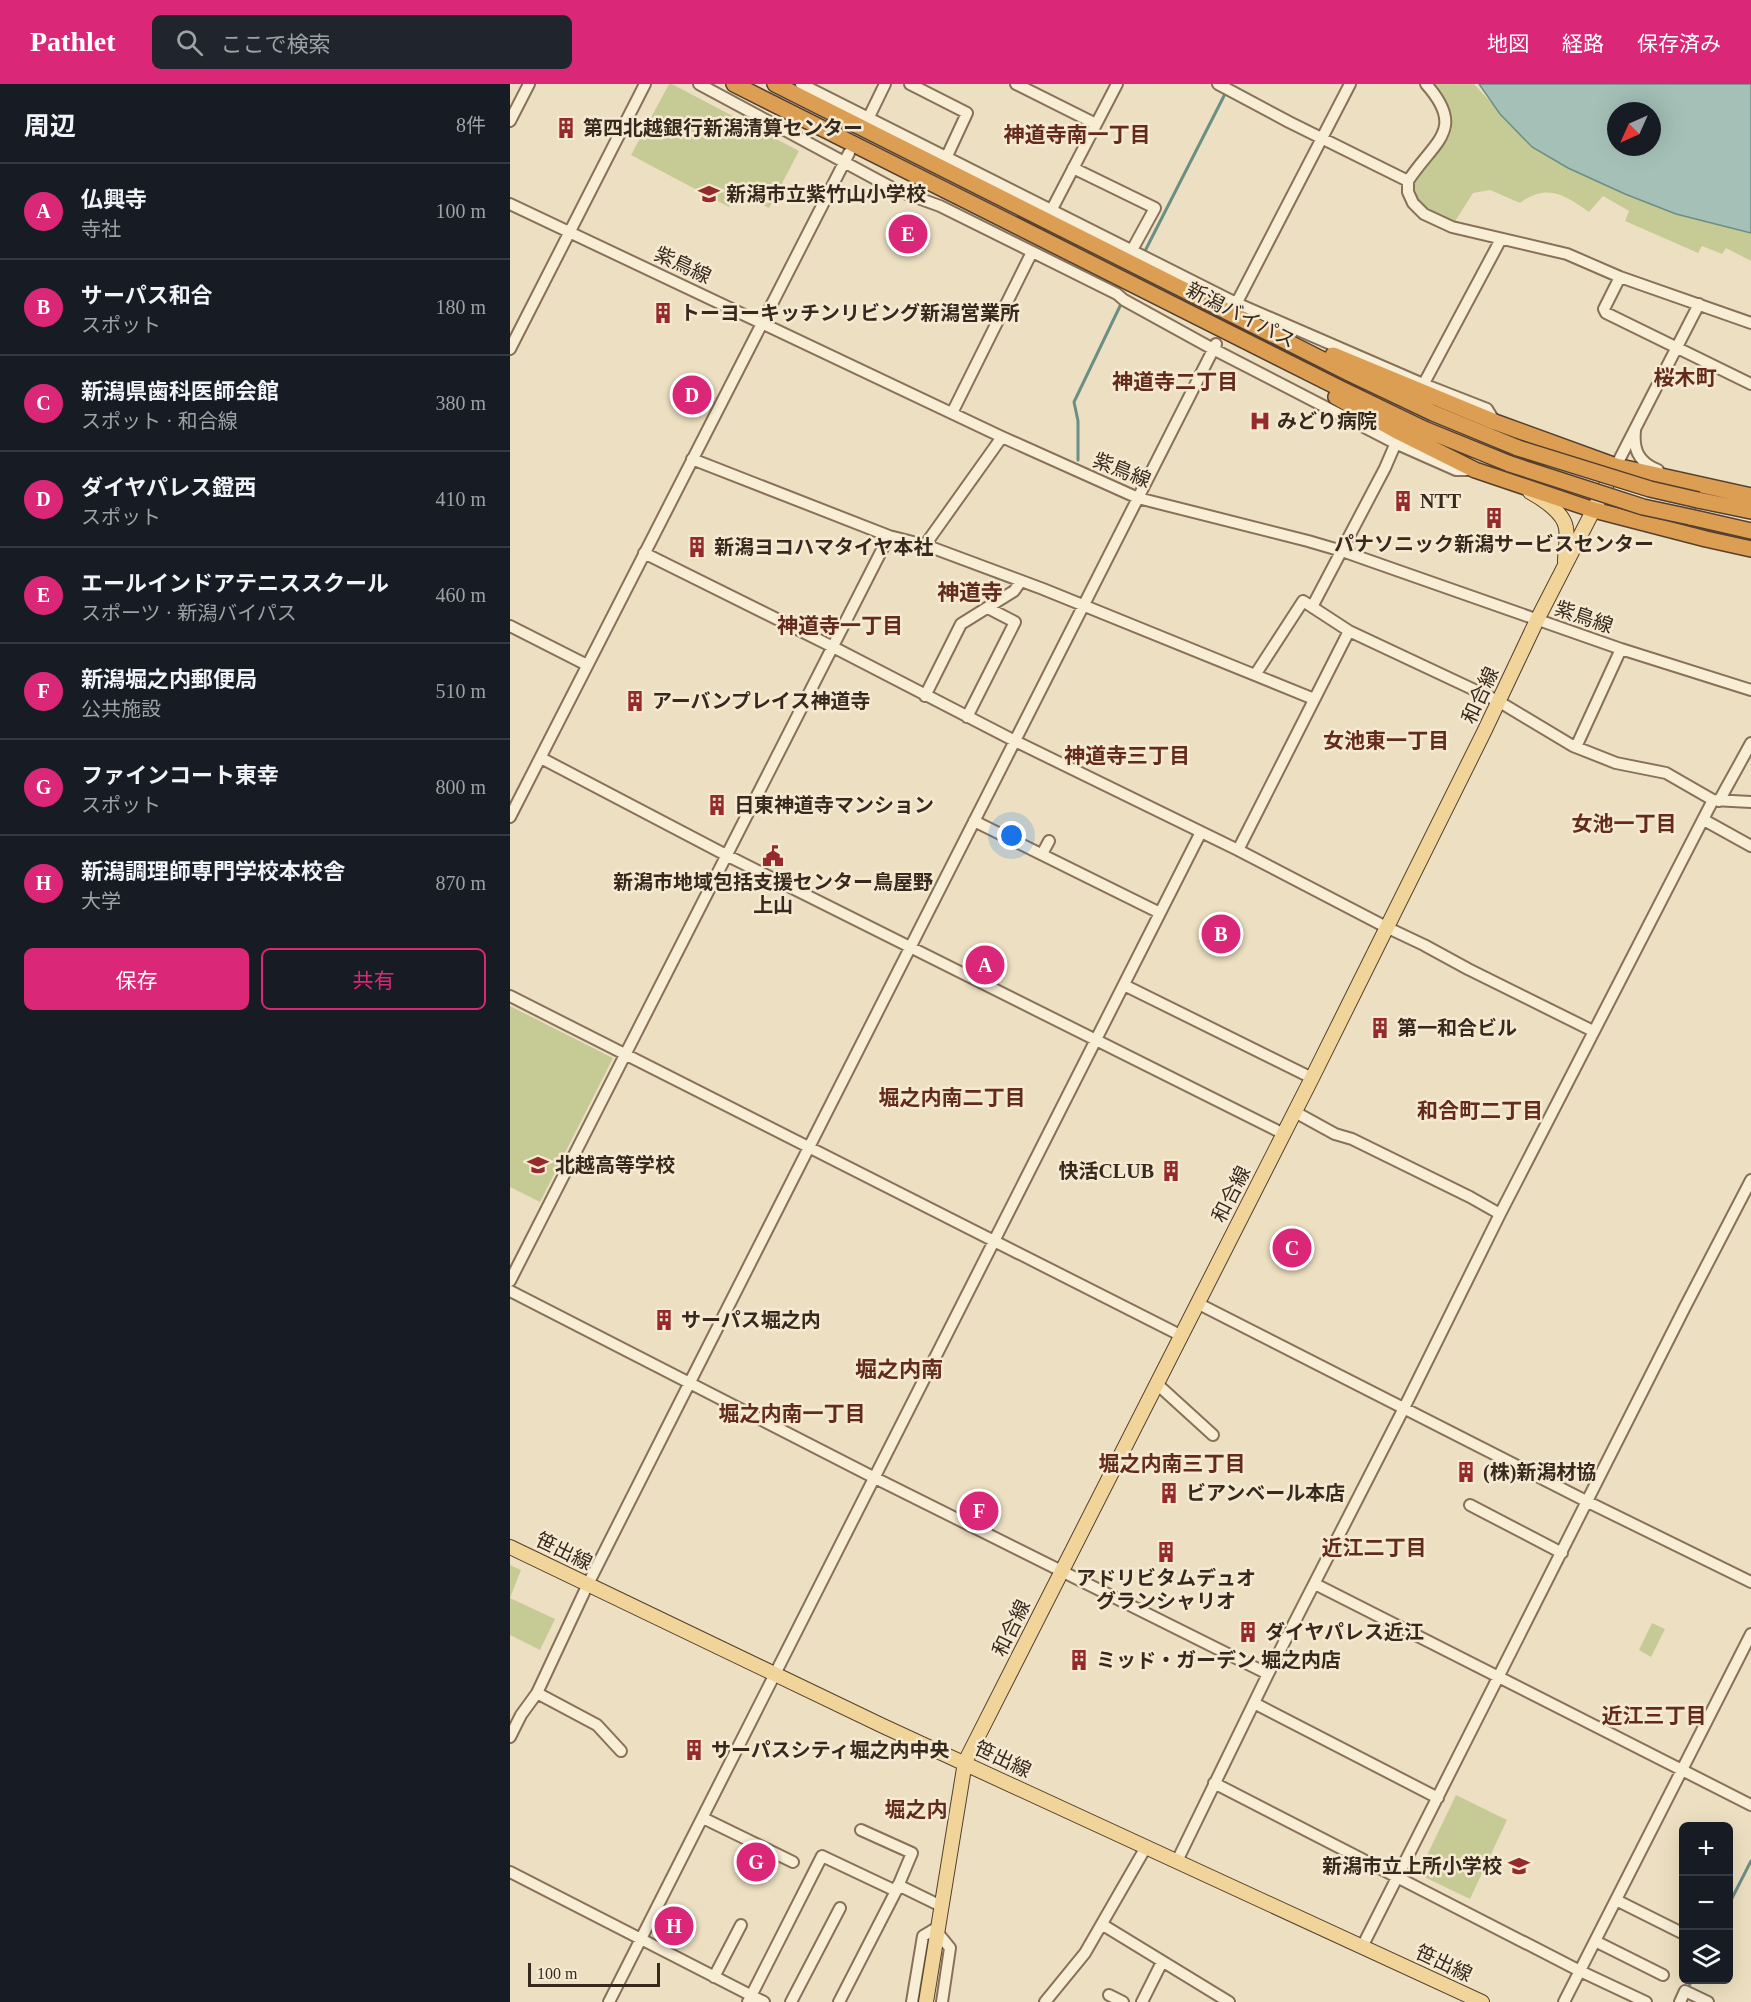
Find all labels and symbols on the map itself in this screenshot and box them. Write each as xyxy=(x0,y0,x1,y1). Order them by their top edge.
north arrow xyxy=(1607,102,1661,156)
building icon: 第四北越銀行新潟清算センター xyxy=(554,116,578,140)
place label: 第四北越銀行新潟清算センター xyxy=(583,117,863,139)
district label: 神道寺南一丁目 xyxy=(1004,123,1151,147)
school or university icon: 新潟市立紫竹山小学校 xyxy=(697,182,721,206)
place label: 新潟市立紫竹山小学校 xyxy=(726,183,926,205)
pin: E xyxy=(888,212,928,256)
street label: 紫鳥線 xyxy=(651,242,715,288)
street label: 新潟バイパス xyxy=(1183,278,1299,352)
building icon: トーヨーキッチンリビング新潟営業所 xyxy=(651,301,675,325)
place label: トーヨーキッチンリビング新潟営業所 xyxy=(680,302,1020,324)
district label: 桜木町 xyxy=(1654,366,1717,390)
district label: 神道寺二丁目 xyxy=(1112,370,1238,394)
pin: D xyxy=(672,372,711,418)
hospital icon: みどり病院 xyxy=(1248,409,1272,433)
place label: みどり病院 xyxy=(1277,410,1377,432)
street label: 紫鳥線 xyxy=(1090,449,1154,491)
building icon: NTT xyxy=(1391,489,1415,513)
place label: NTT xyxy=(1420,490,1462,512)
building icon: パナソニック新潟サービスセンター xyxy=(1482,506,1506,530)
place label: パナソニック新潟サービスセンター xyxy=(1334,533,1654,555)
building icon: 新潟ヨコハマタイヤ本社 xyxy=(685,535,709,559)
place label: 新潟ヨコハマタイヤ本社 xyxy=(714,536,933,558)
district label: 神道寺 xyxy=(937,580,1003,605)
street label: 紫鳥線 xyxy=(1552,597,1616,637)
district label: 神道寺一丁目 xyxy=(777,614,903,638)
street label: 和合線 xyxy=(1457,663,1503,727)
building icon: アーバンプレイス神道寺 xyxy=(623,689,647,713)
place label: アーバンプレイス神道寺 xyxy=(652,690,870,712)
district label: 女池東一丁目 xyxy=(1323,729,1449,753)
district label: 神道寺三丁目 xyxy=(1064,744,1190,768)
building icon: 日東神道寺マンション xyxy=(705,793,729,817)
place label: 日東神道寺マンション xyxy=(734,794,934,816)
district label: 女池一丁目 xyxy=(1572,812,1677,836)
your location xyxy=(997,821,1026,850)
public building icon: 新潟市地域包括支援センター鳥屋野 上山 xyxy=(761,844,785,868)
place label: 新潟市地域包括支援センター鳥屋野 上山 xyxy=(613,871,933,916)
pin: B xyxy=(1202,912,1240,956)
pin: A xyxy=(966,942,1004,988)
building icon: 第一和合ビル xyxy=(1368,1016,1392,1040)
place label: 第一和合ビル xyxy=(1397,1017,1517,1039)
district label: 堀之内南二丁目 xyxy=(879,1086,1026,1110)
district label: 和合町二丁目 xyxy=(1417,1099,1543,1123)
school or university icon: 北越高等学校 xyxy=(526,1153,550,1177)
place label: 北越高等学校 xyxy=(555,1154,675,1176)
building icon: 快活CLUB xyxy=(1159,1159,1183,1183)
place label: 快活CLUB xyxy=(1058,1160,1154,1182)
street label: 和合線 xyxy=(1208,1162,1254,1226)
pin: C xyxy=(1272,1226,1312,1270)
building icon: サーパス堀之内 xyxy=(652,1308,676,1332)
place label: サーパス堀之内 xyxy=(681,1309,821,1331)
district label: 堀之内南 xyxy=(855,1357,943,1382)
district label: 堀之内南一丁目 xyxy=(719,1402,866,1426)
district label: 堀之内南三丁目 xyxy=(1099,1452,1246,1476)
building icon: (株)新潟材協 xyxy=(1454,1460,1478,1484)
place label: (株)新潟材協 xyxy=(1483,1461,1596,1484)
building icon: ビアンベール本店 xyxy=(1157,1481,1181,1505)
place label: ビアンベール本店 xyxy=(1186,1482,1345,1504)
pin: F xyxy=(960,1488,998,1534)
street label: 笹出線 xyxy=(532,1528,596,1574)
district label: 近江二丁目 xyxy=(1322,1536,1427,1560)
building icon: アドリビタムデュオ グランシャリオ xyxy=(1154,1540,1178,1564)
place label: アドリビタムデュオ グランシャリオ xyxy=(1076,1567,1256,1612)
street label: 和合線 xyxy=(988,1596,1034,1660)
building icon: ダイヤパレス近江 xyxy=(1236,1620,1260,1644)
place label: ダイヤパレス近江 xyxy=(1265,1621,1424,1643)
building icon: ミッド・ガーデン 堀之内店 xyxy=(1067,1648,1091,1672)
place label: ミッド・ガーデン 堀之内店 xyxy=(1096,1649,1341,1671)
district label: 近江三丁目 xyxy=(1602,1704,1707,1728)
street label: 笹出線 xyxy=(971,1736,1035,1782)
building icon: サーパスシティ堀之内中央 xyxy=(682,1738,706,1762)
place label: サーパスシティ堀之内中央 xyxy=(711,1739,950,1761)
district label: 堀之内 xyxy=(885,1798,948,1822)
pin: G xyxy=(736,1840,776,1884)
school or university icon: 新潟市立上所小学校 xyxy=(1507,1854,1531,1878)
place label: 新潟市立上所小学校 xyxy=(1322,1855,1502,1877)
pin: H xyxy=(654,1904,694,1948)
street label: 笹出線 xyxy=(1412,1940,1476,1986)
scale bar xyxy=(528,1960,660,1988)

